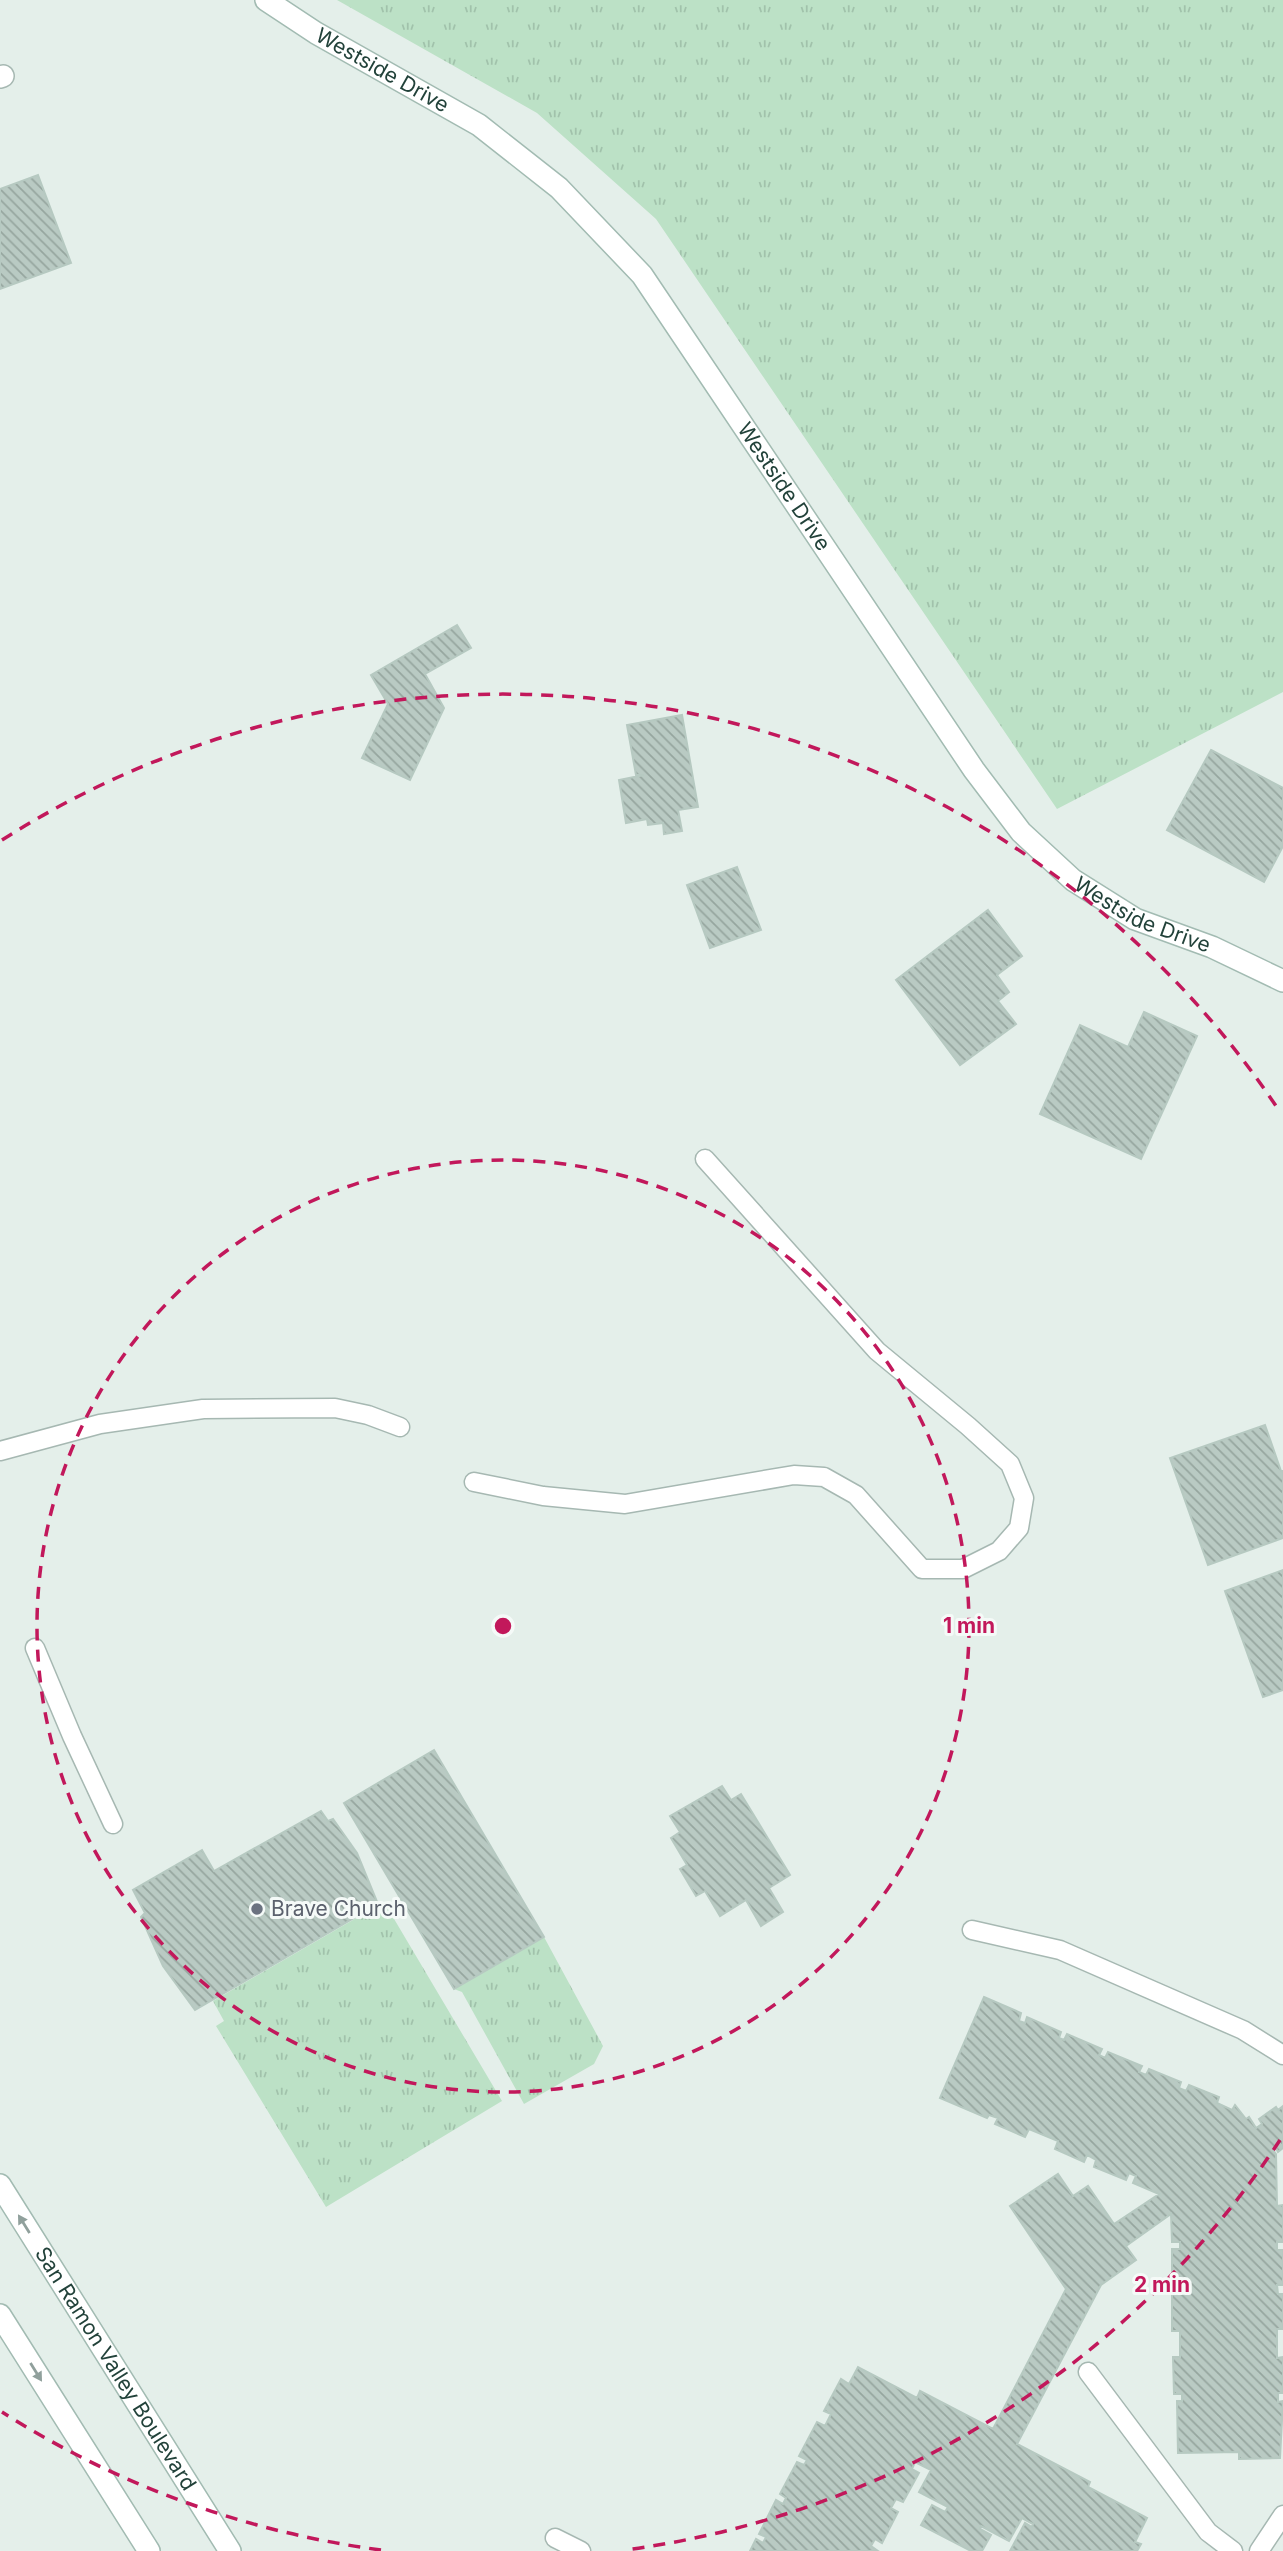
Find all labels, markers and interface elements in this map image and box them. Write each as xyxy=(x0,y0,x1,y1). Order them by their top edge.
street label: Westside Drive xyxy=(311,22,454,117)
street label: Westside Drive xyxy=(732,418,836,555)
street label: Westside Drive xyxy=(1070,871,1214,957)
text: 1 min xyxy=(943,1613,995,1638)
centre of rings xyxy=(491,1614,515,1638)
place label: Brave Church xyxy=(271,1896,406,1921)
marker: Brave Church xyxy=(249,1901,265,1917)
one-way arrow xyxy=(18,2214,31,2233)
street label: San Ramon Valley Boulevard xyxy=(30,2242,202,2495)
text: 2 min xyxy=(1134,2272,1190,2297)
one-way arrow xyxy=(30,2363,43,2382)

